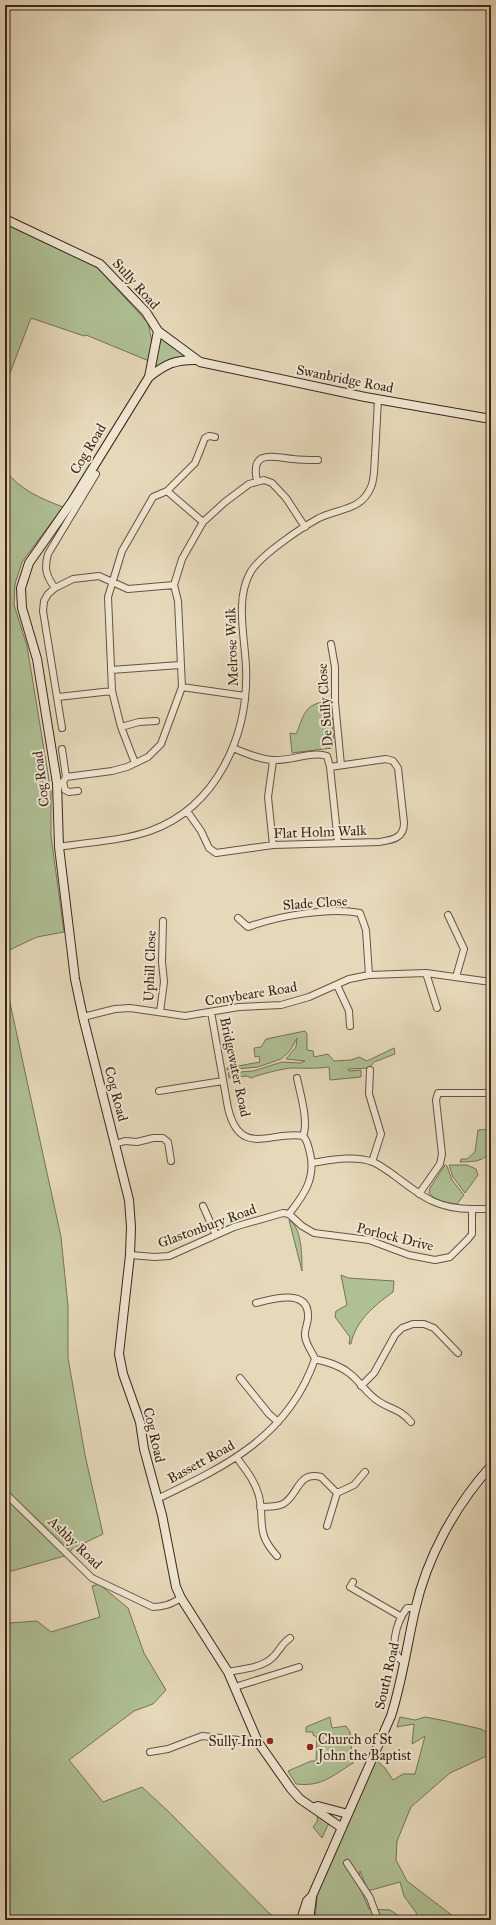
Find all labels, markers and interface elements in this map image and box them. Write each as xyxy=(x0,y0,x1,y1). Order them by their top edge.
street label: Sully Road xyxy=(109,255,163,313)
street label: Swanbridge Road xyxy=(295,361,395,397)
street label: Cog Road xyxy=(66,421,110,477)
street label: Melrose Walk xyxy=(222,607,242,687)
street label: De Sully Close xyxy=(314,662,336,747)
street label: Cog Road xyxy=(29,750,53,808)
street label: Flat Holm Walk xyxy=(273,822,367,842)
street label: Slade Close xyxy=(282,892,348,914)
street label: Uphill Close xyxy=(140,930,160,1002)
street label: Conybeare Road xyxy=(204,978,298,1010)
street label: Bridgewater Road xyxy=(216,1016,254,1118)
street label: Cog Road xyxy=(101,1065,131,1123)
street label: Glastonbury Road xyxy=(155,1200,259,1252)
street label: Porlock Drive xyxy=(355,1219,435,1255)
street label: Cog Road xyxy=(139,1406,169,1464)
street label: Bassett Road xyxy=(165,1437,237,1487)
street label: Ashby Road xyxy=(44,1512,105,1573)
street label: South Road xyxy=(371,1641,403,1711)
place label: Church of St John the Baptist xyxy=(316,1731,411,1765)
place label: Sully Inn xyxy=(208,1733,262,1750)
marker: Sully Inn xyxy=(265,1736,275,1746)
marker: Church of St John the Baptist xyxy=(305,1742,315,1752)

